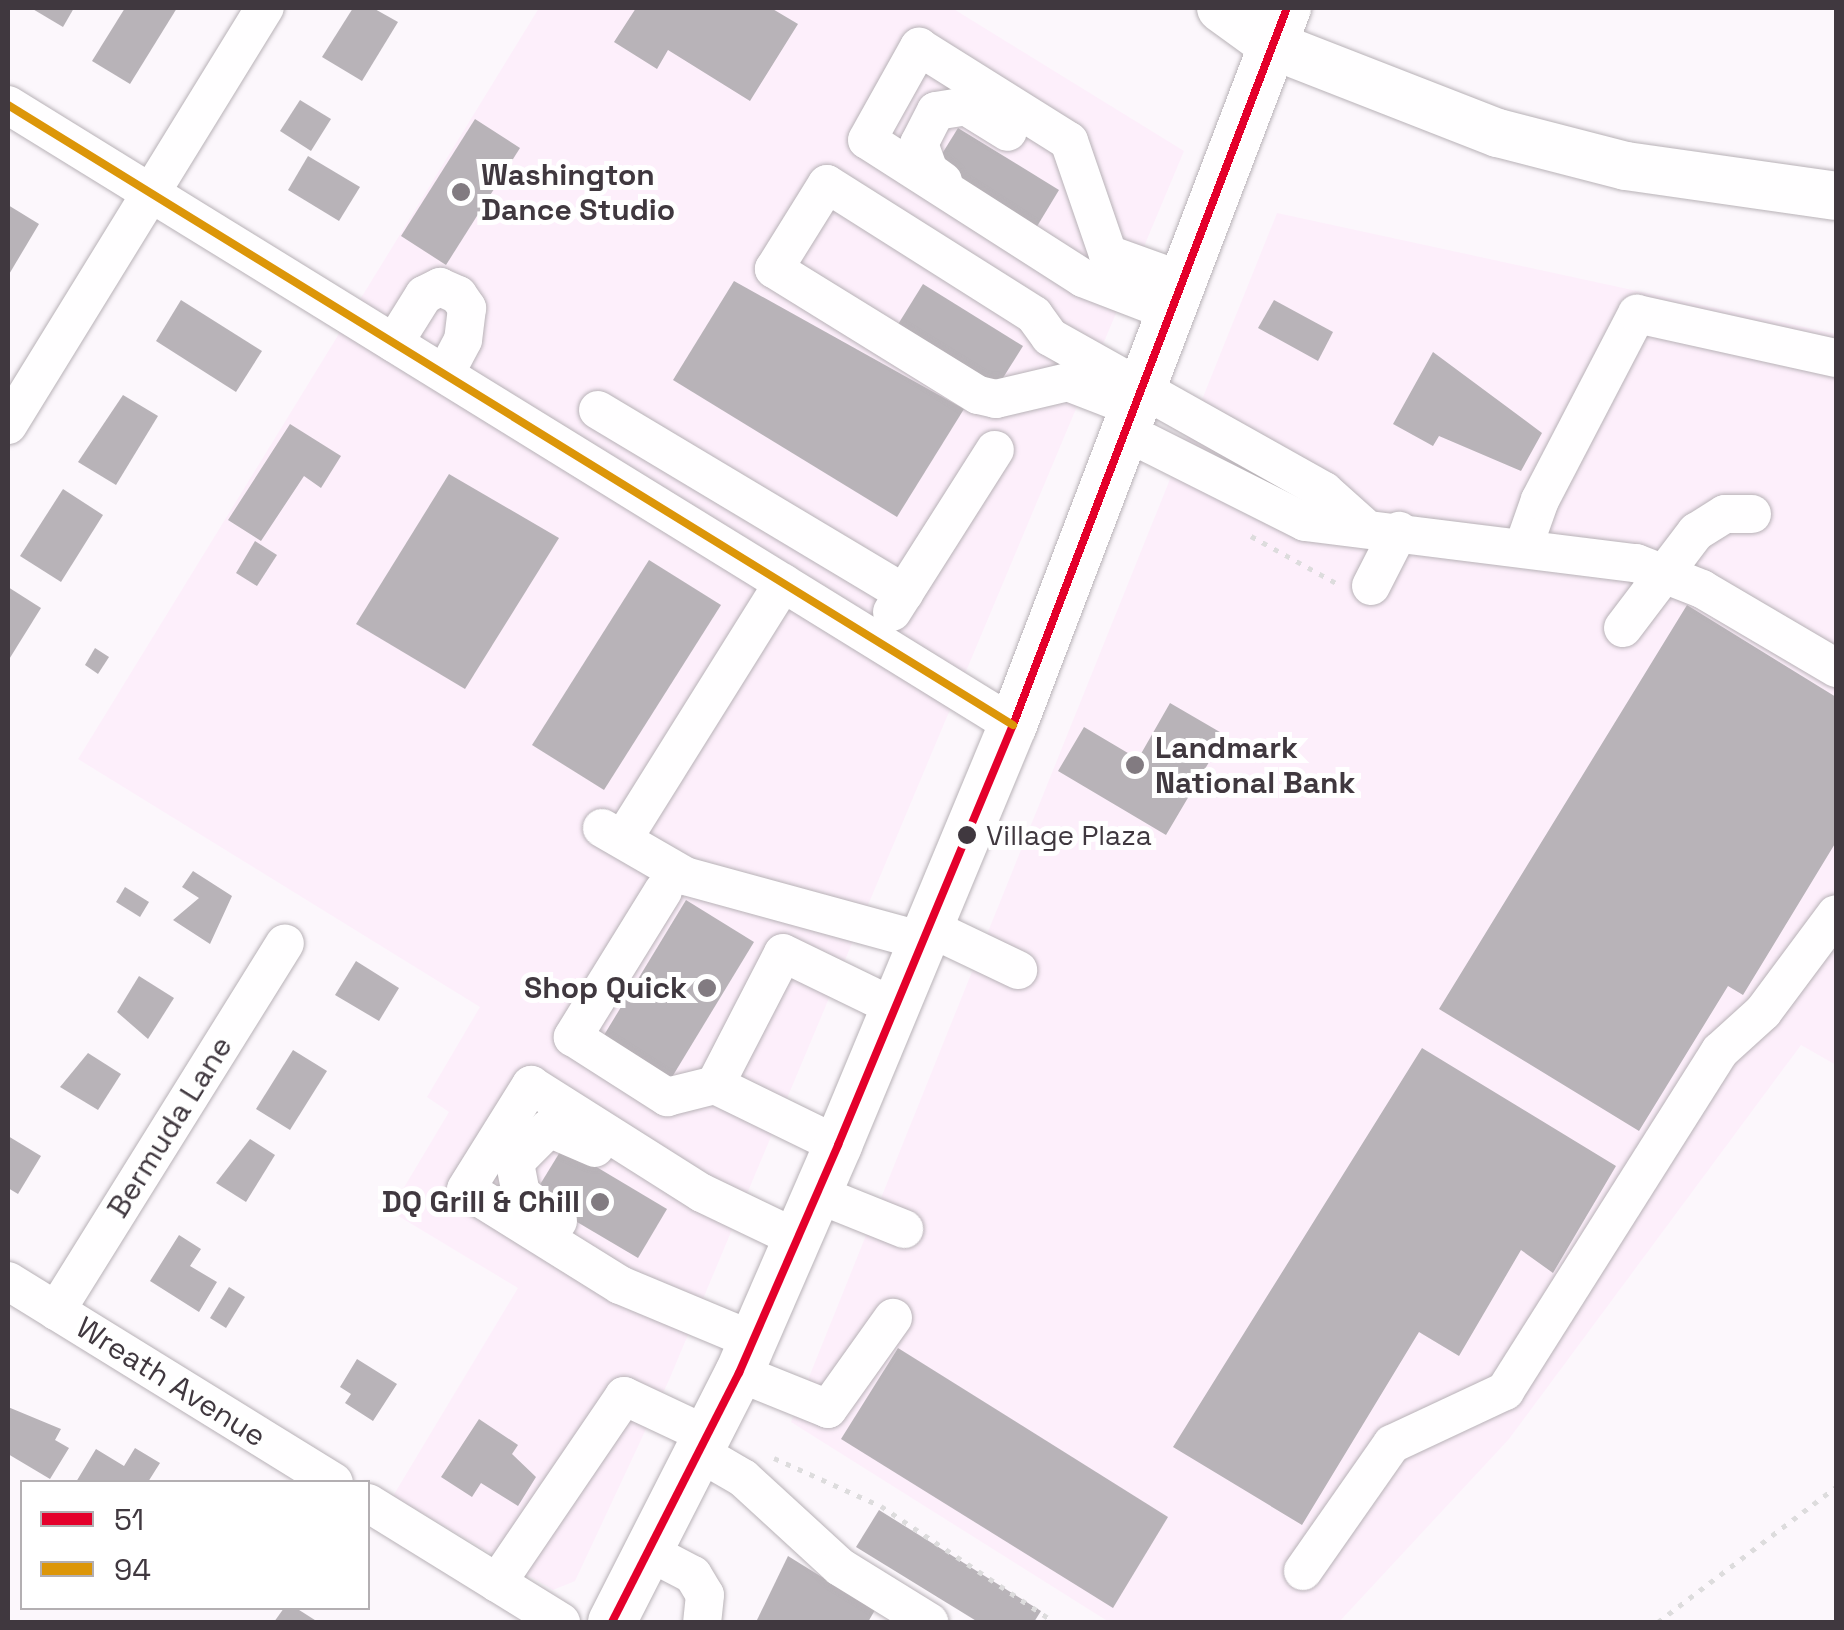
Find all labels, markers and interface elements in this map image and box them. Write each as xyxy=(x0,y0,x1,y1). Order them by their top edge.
place label: Washington Dance Studio xyxy=(481,157,675,228)
marker: Washington Dance Studio xyxy=(450,181,472,203)
place label: Landmark National Bank xyxy=(1155,730,1355,800)
marker: Landmark National Bank xyxy=(1124,754,1146,776)
place label: Village Plaza xyxy=(986,818,1152,852)
marker: Village Plaza xyxy=(957,825,977,845)
place label: Shop Quick xyxy=(524,970,687,1006)
marker: Shop Quick xyxy=(696,977,718,999)
street label: Bermuda Lane xyxy=(100,1030,240,1224)
place label: DQ Grill & Chill xyxy=(382,1184,580,1220)
marker: DQ Grill & Chill xyxy=(589,1191,611,1213)
street label: Wreath Avenue xyxy=(70,1309,272,1455)
legend xyxy=(20,1480,370,1610)
text: 51 xyxy=(114,1500,144,1539)
text: 94 xyxy=(114,1550,151,1589)

